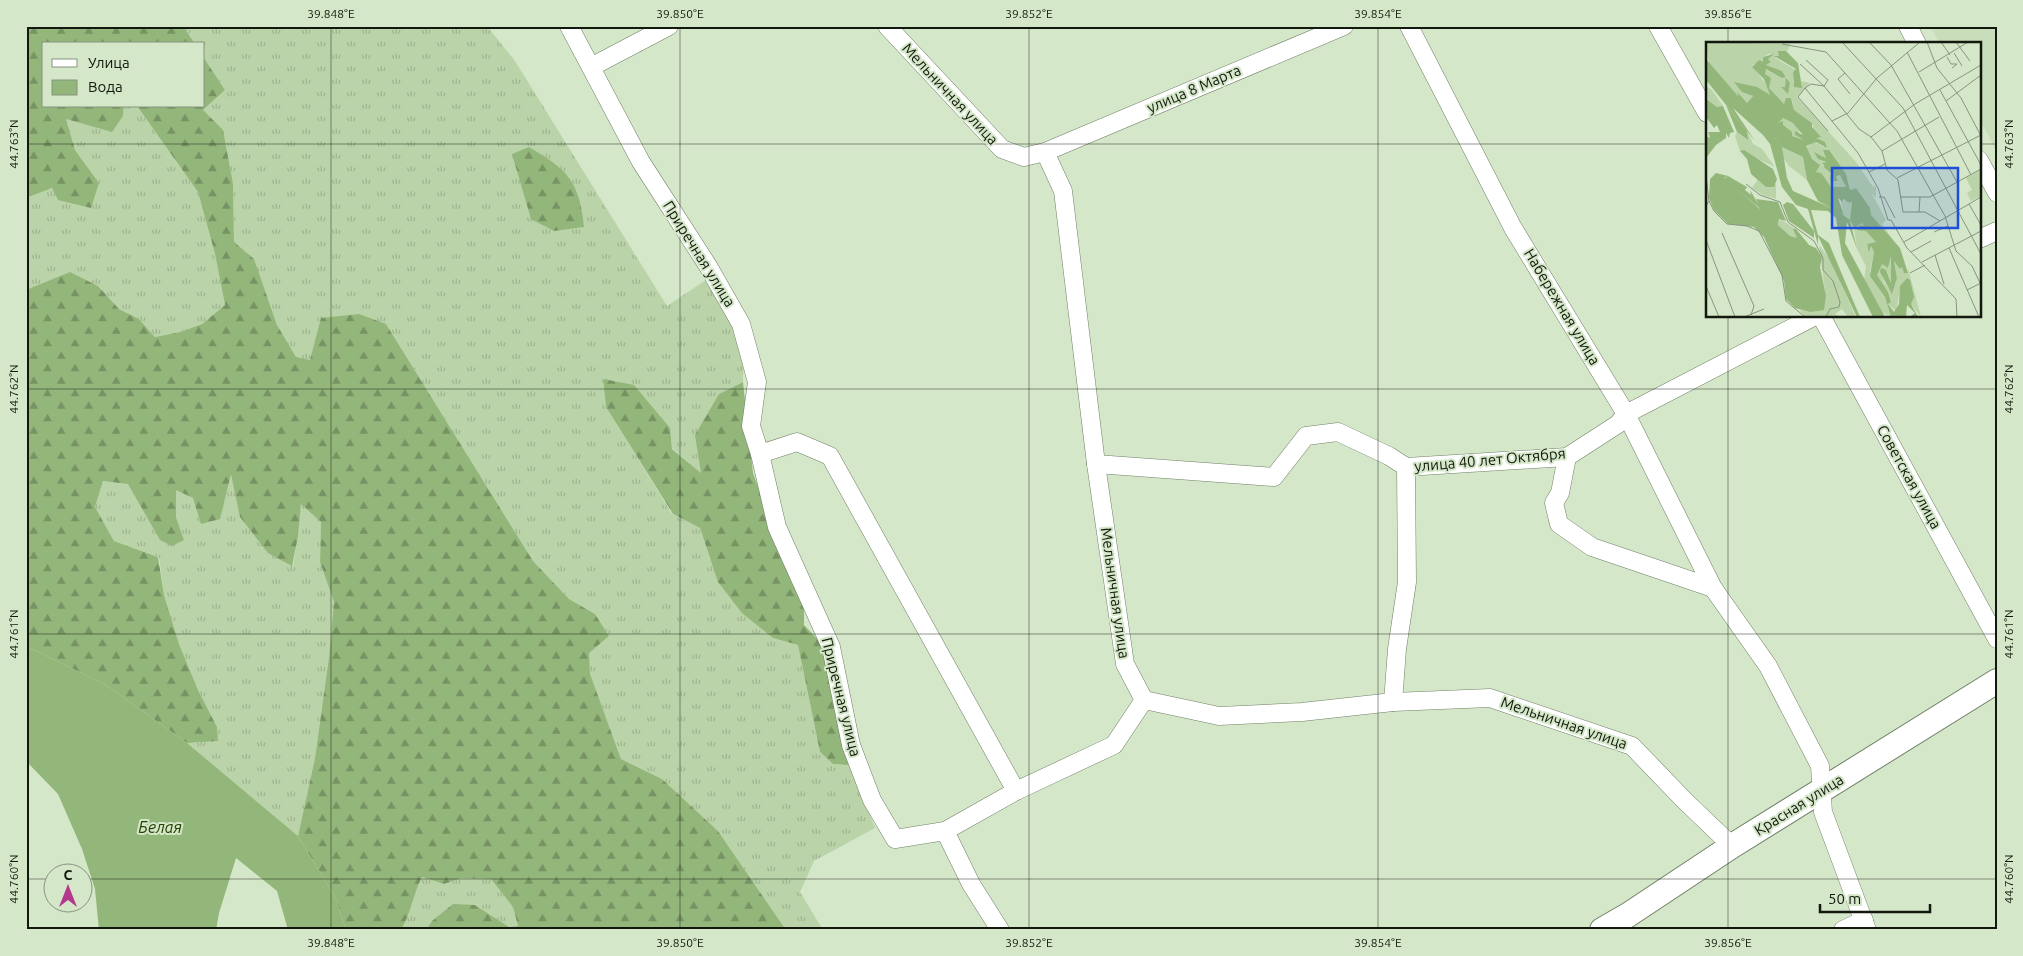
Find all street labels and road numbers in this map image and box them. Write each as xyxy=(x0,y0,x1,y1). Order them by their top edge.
street label: Мельничная улица xyxy=(899,39,1002,148)
street label: улица 8 Марта xyxy=(1144,61,1243,116)
street label: Приречная улица xyxy=(660,198,739,310)
street label: Набережная улица xyxy=(1521,246,1604,368)
street label: Советская улица xyxy=(1874,422,1945,532)
street label: улица 40 лет Октября xyxy=(1414,444,1566,475)
street label: Мельничная улица xyxy=(1098,526,1133,660)
street label: Приречная улица xyxy=(818,636,864,758)
street label: Мельничная улица xyxy=(1499,693,1630,752)
street label: Красная улица xyxy=(1751,770,1846,839)

